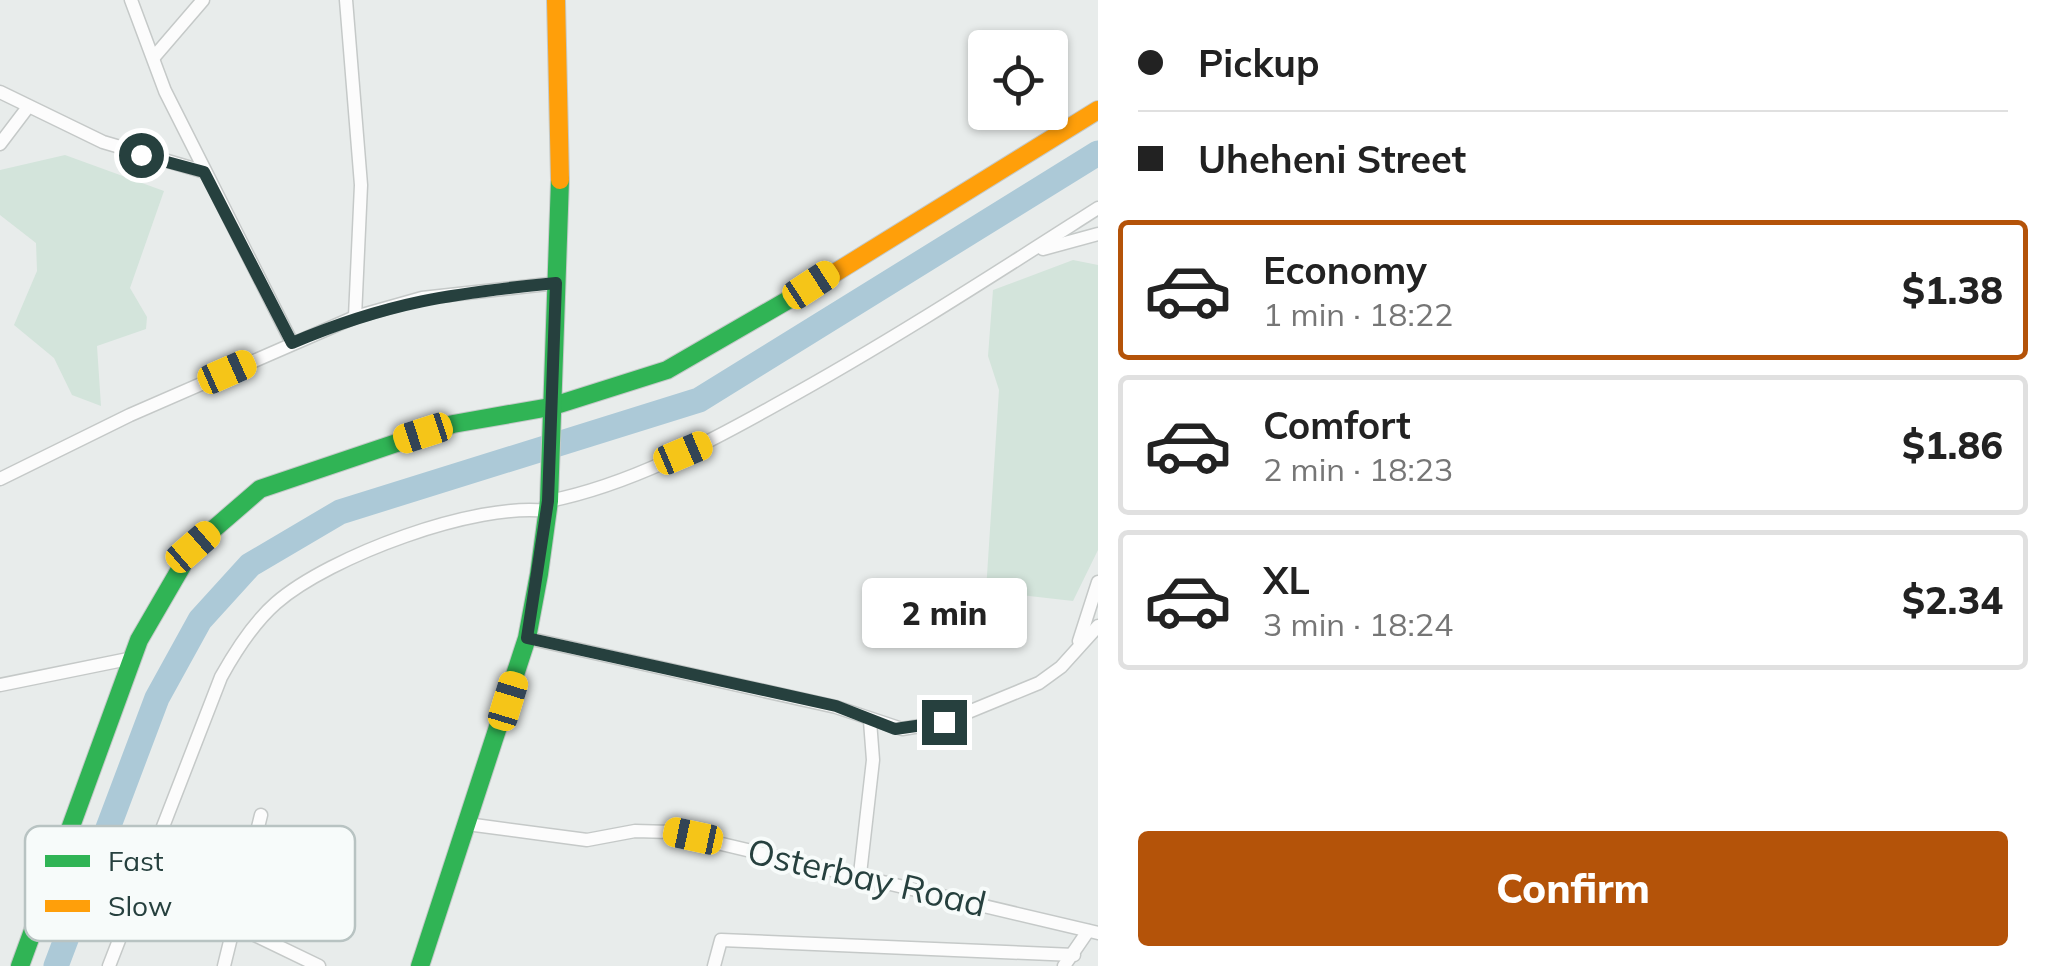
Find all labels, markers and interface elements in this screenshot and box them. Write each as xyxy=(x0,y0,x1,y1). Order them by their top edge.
map controls xyxy=(968,30,1068,130)
button: locate xyxy=(968,30,1068,130)
text: Pickup xyxy=(1198,39,1320,87)
route start xyxy=(119,133,164,178)
text: Uheheni Street xyxy=(1198,135,1466,183)
icon: car xyxy=(1143,245,1233,335)
text: Economy xyxy=(1263,246,1427,294)
car xyxy=(778,256,844,314)
text: $1.38 xyxy=(1902,266,2003,314)
text: 1 min · 18:22 xyxy=(1263,294,1453,334)
car xyxy=(193,346,261,398)
icon: car xyxy=(1143,400,1233,490)
text: Comfort xyxy=(1263,401,1411,449)
car xyxy=(390,409,456,457)
text: $1.86 xyxy=(1902,421,2003,469)
car xyxy=(650,427,716,479)
text: 2 min · 18:23 xyxy=(1263,449,1453,489)
car xyxy=(161,516,225,578)
icon: car xyxy=(1143,555,1233,645)
text: XL xyxy=(1263,556,1310,604)
text: $2.34 xyxy=(1902,576,2003,624)
callout: 2 min xyxy=(862,577,1026,647)
text: 2 min xyxy=(902,593,987,633)
text: 3 min · 18:24 xyxy=(1263,604,1453,644)
car xyxy=(485,668,531,734)
route end xyxy=(922,700,967,745)
car xyxy=(661,815,725,857)
legend xyxy=(25,826,355,941)
street label: Osterbay Road xyxy=(743,828,991,926)
button: Confirm xyxy=(1138,831,2008,946)
text: Fast xyxy=(108,843,164,878)
text: Slow xyxy=(108,888,172,923)

